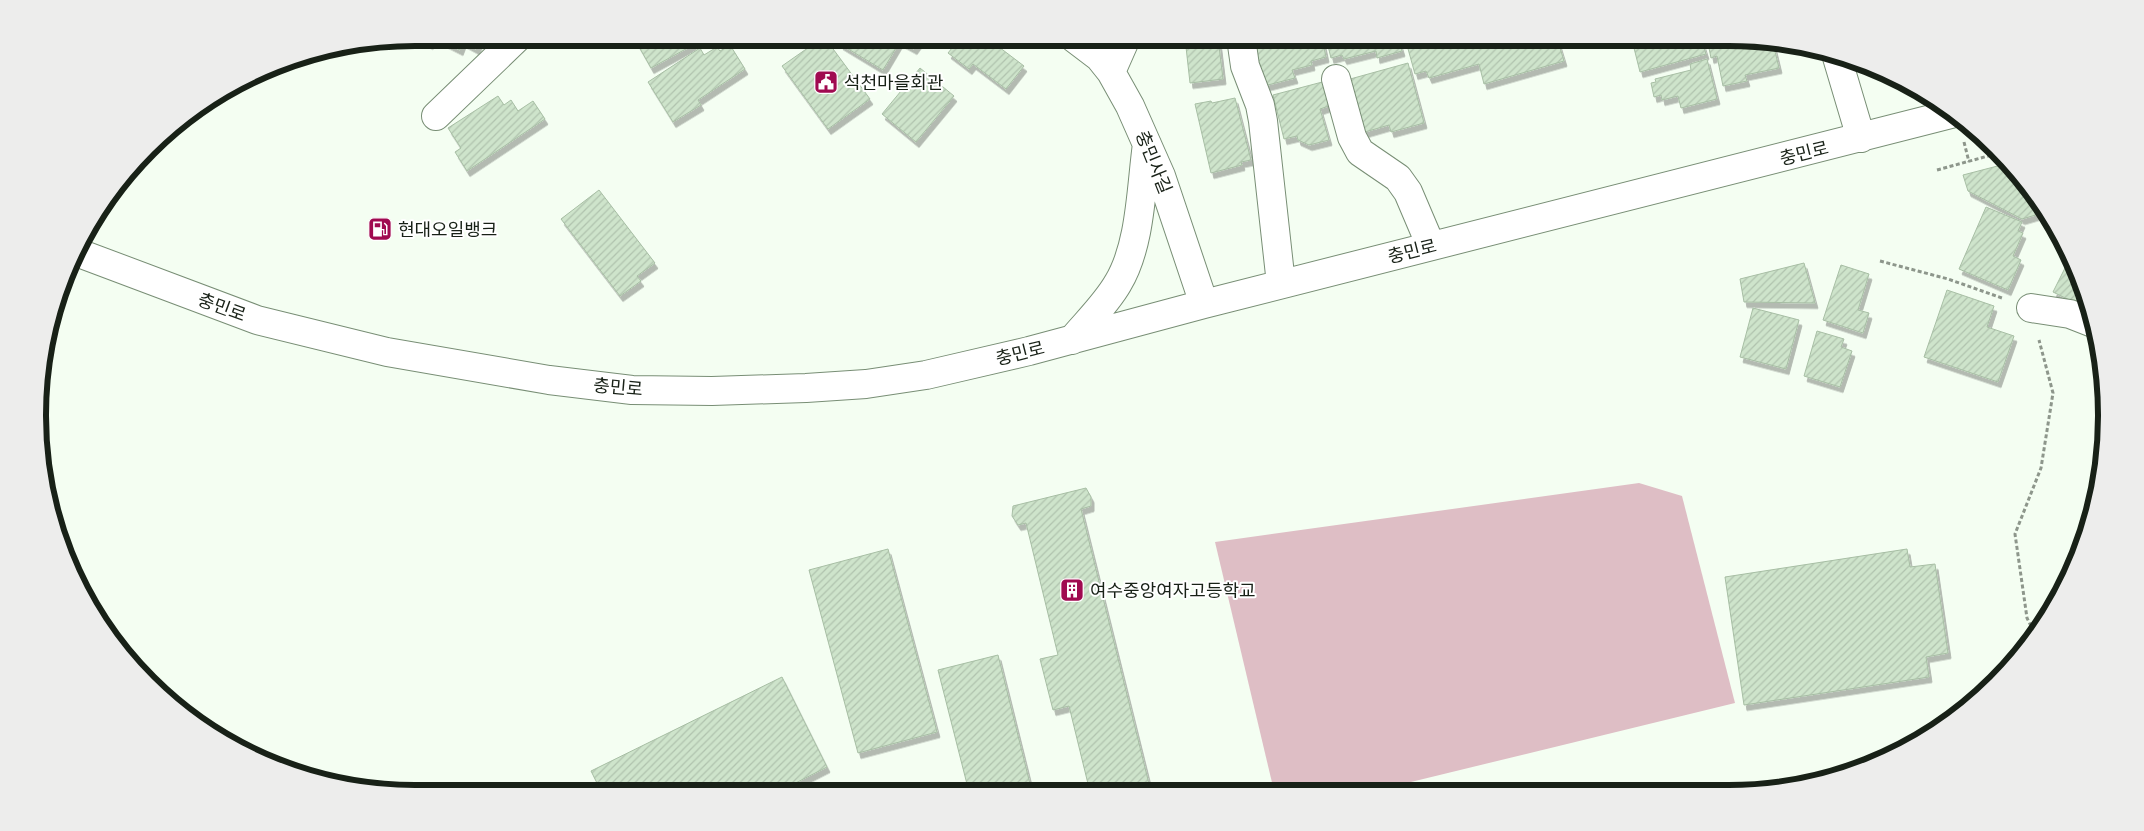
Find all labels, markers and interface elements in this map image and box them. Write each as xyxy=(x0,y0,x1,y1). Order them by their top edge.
public building icon: 석천마을회관 xyxy=(813,69,839,95)
place label: 석천마을회관 xyxy=(844,71,944,94)
street label: 충민사길 xyxy=(1131,127,1177,197)
street label: 충민로 xyxy=(1777,136,1831,170)
fuel station icon: 현대오일뱅크 xyxy=(367,216,393,242)
place label: 현대오일뱅크 xyxy=(398,218,497,241)
street label: 충민로 xyxy=(1385,234,1439,268)
street label: 충민로 xyxy=(195,288,249,326)
street label: 충민로 xyxy=(993,336,1047,370)
street label: 충민로 xyxy=(592,373,644,401)
building icon: 여수중앙여자고등학교 xyxy=(1059,577,1085,603)
place label: 여수중앙여자고등학교 xyxy=(1090,579,1256,602)

